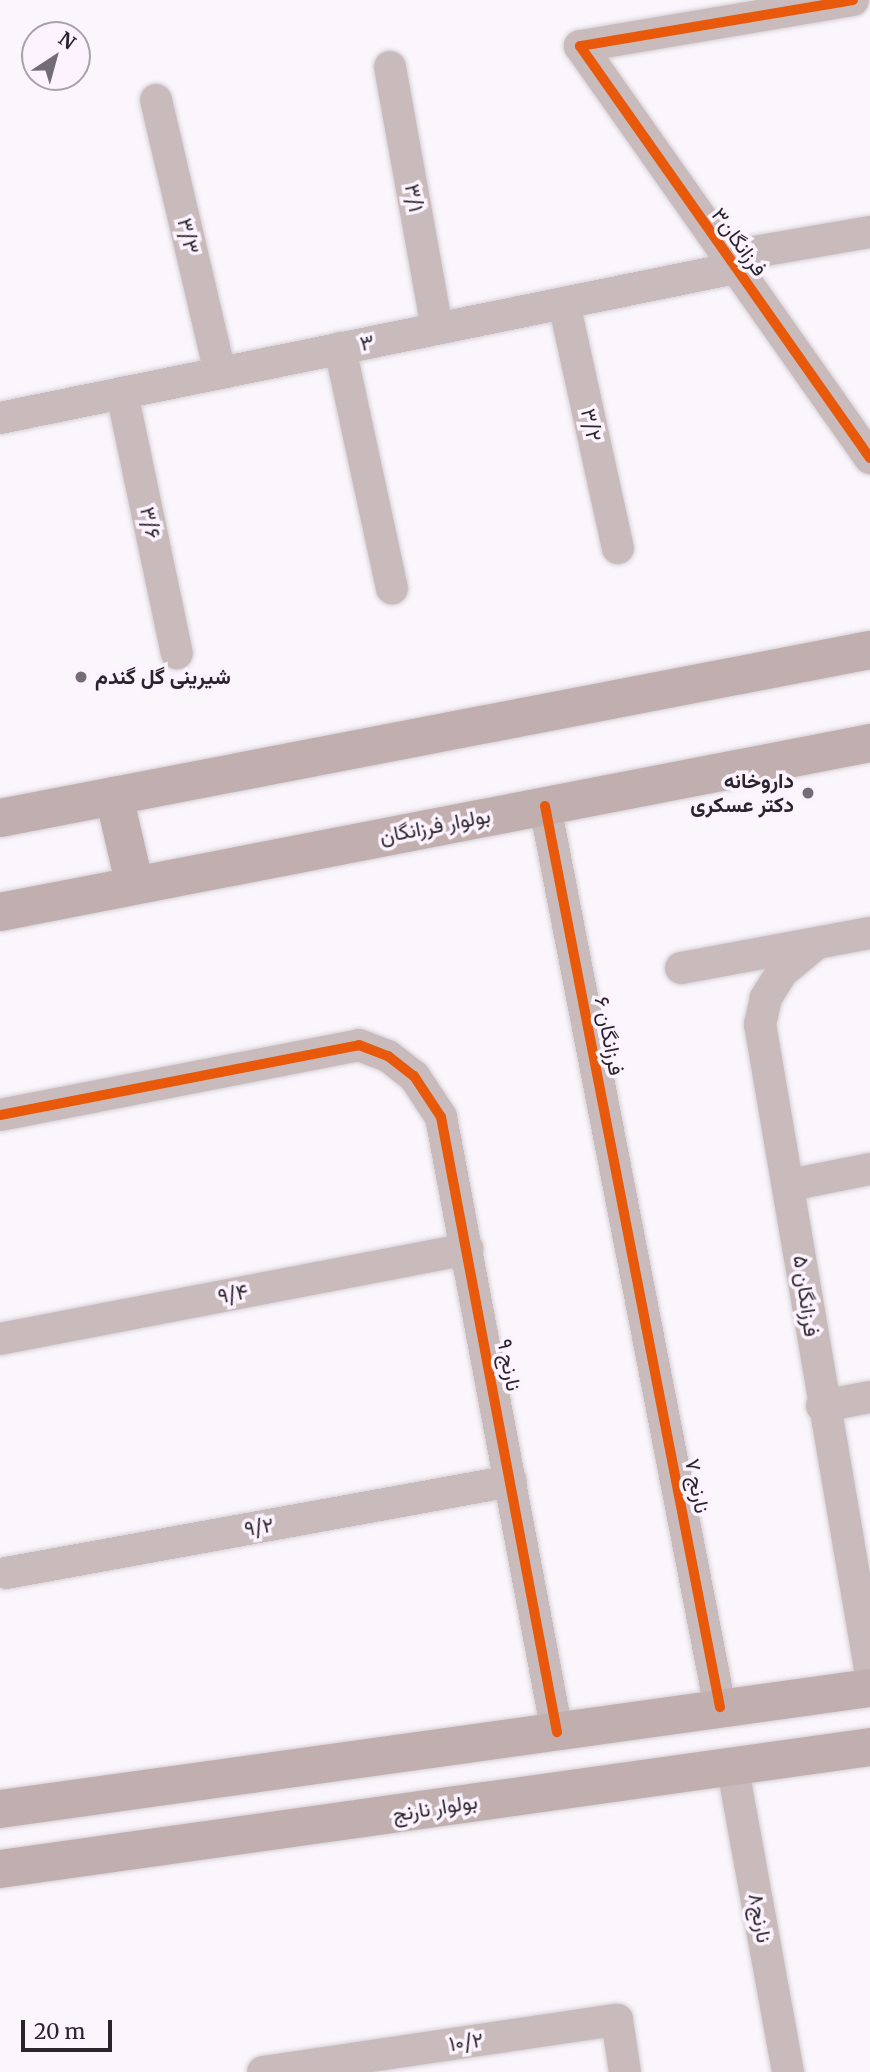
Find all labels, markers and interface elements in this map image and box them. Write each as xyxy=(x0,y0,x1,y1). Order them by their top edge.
north arrow xyxy=(21,21,91,91)
text: N xyxy=(54,27,80,55)
street label: ۳/۱ xyxy=(399,182,429,214)
street label: فرزانگان۳ xyxy=(706,203,772,281)
street label: ۳/۳ xyxy=(172,216,204,256)
street label: ۳ xyxy=(358,329,376,357)
street label: ۳/۲ xyxy=(575,406,607,444)
street label: ۳/۶ xyxy=(134,505,166,541)
place label: شیرینی گل گندم xyxy=(95,664,231,690)
marker: شیرینی گل گندم xyxy=(73,669,89,685)
place label: داروخانه دکتر عسکری xyxy=(690,768,794,818)
marker: داروخانه دکتر عسکری xyxy=(800,785,816,801)
street label: بولوار فرزانگان xyxy=(377,803,493,849)
street label: فرزانگان ۶ xyxy=(589,995,629,1077)
street label: فرزانگان ۵ xyxy=(788,1254,824,1338)
street label: ۹/۴ xyxy=(216,1279,250,1309)
street label: نارنج ۹ xyxy=(492,1337,526,1393)
street label: نارنج ۷ xyxy=(679,1457,715,1515)
street label: ۹/۲ xyxy=(242,1512,276,1542)
street label: بولوار نارنج xyxy=(391,1789,479,1827)
street label: نارنج۸ xyxy=(743,1891,777,1945)
scale bar xyxy=(24,2006,116,2050)
text: 20 m xyxy=(34,2018,85,2045)
street label: ۱۰/۲ xyxy=(447,2027,485,2057)

